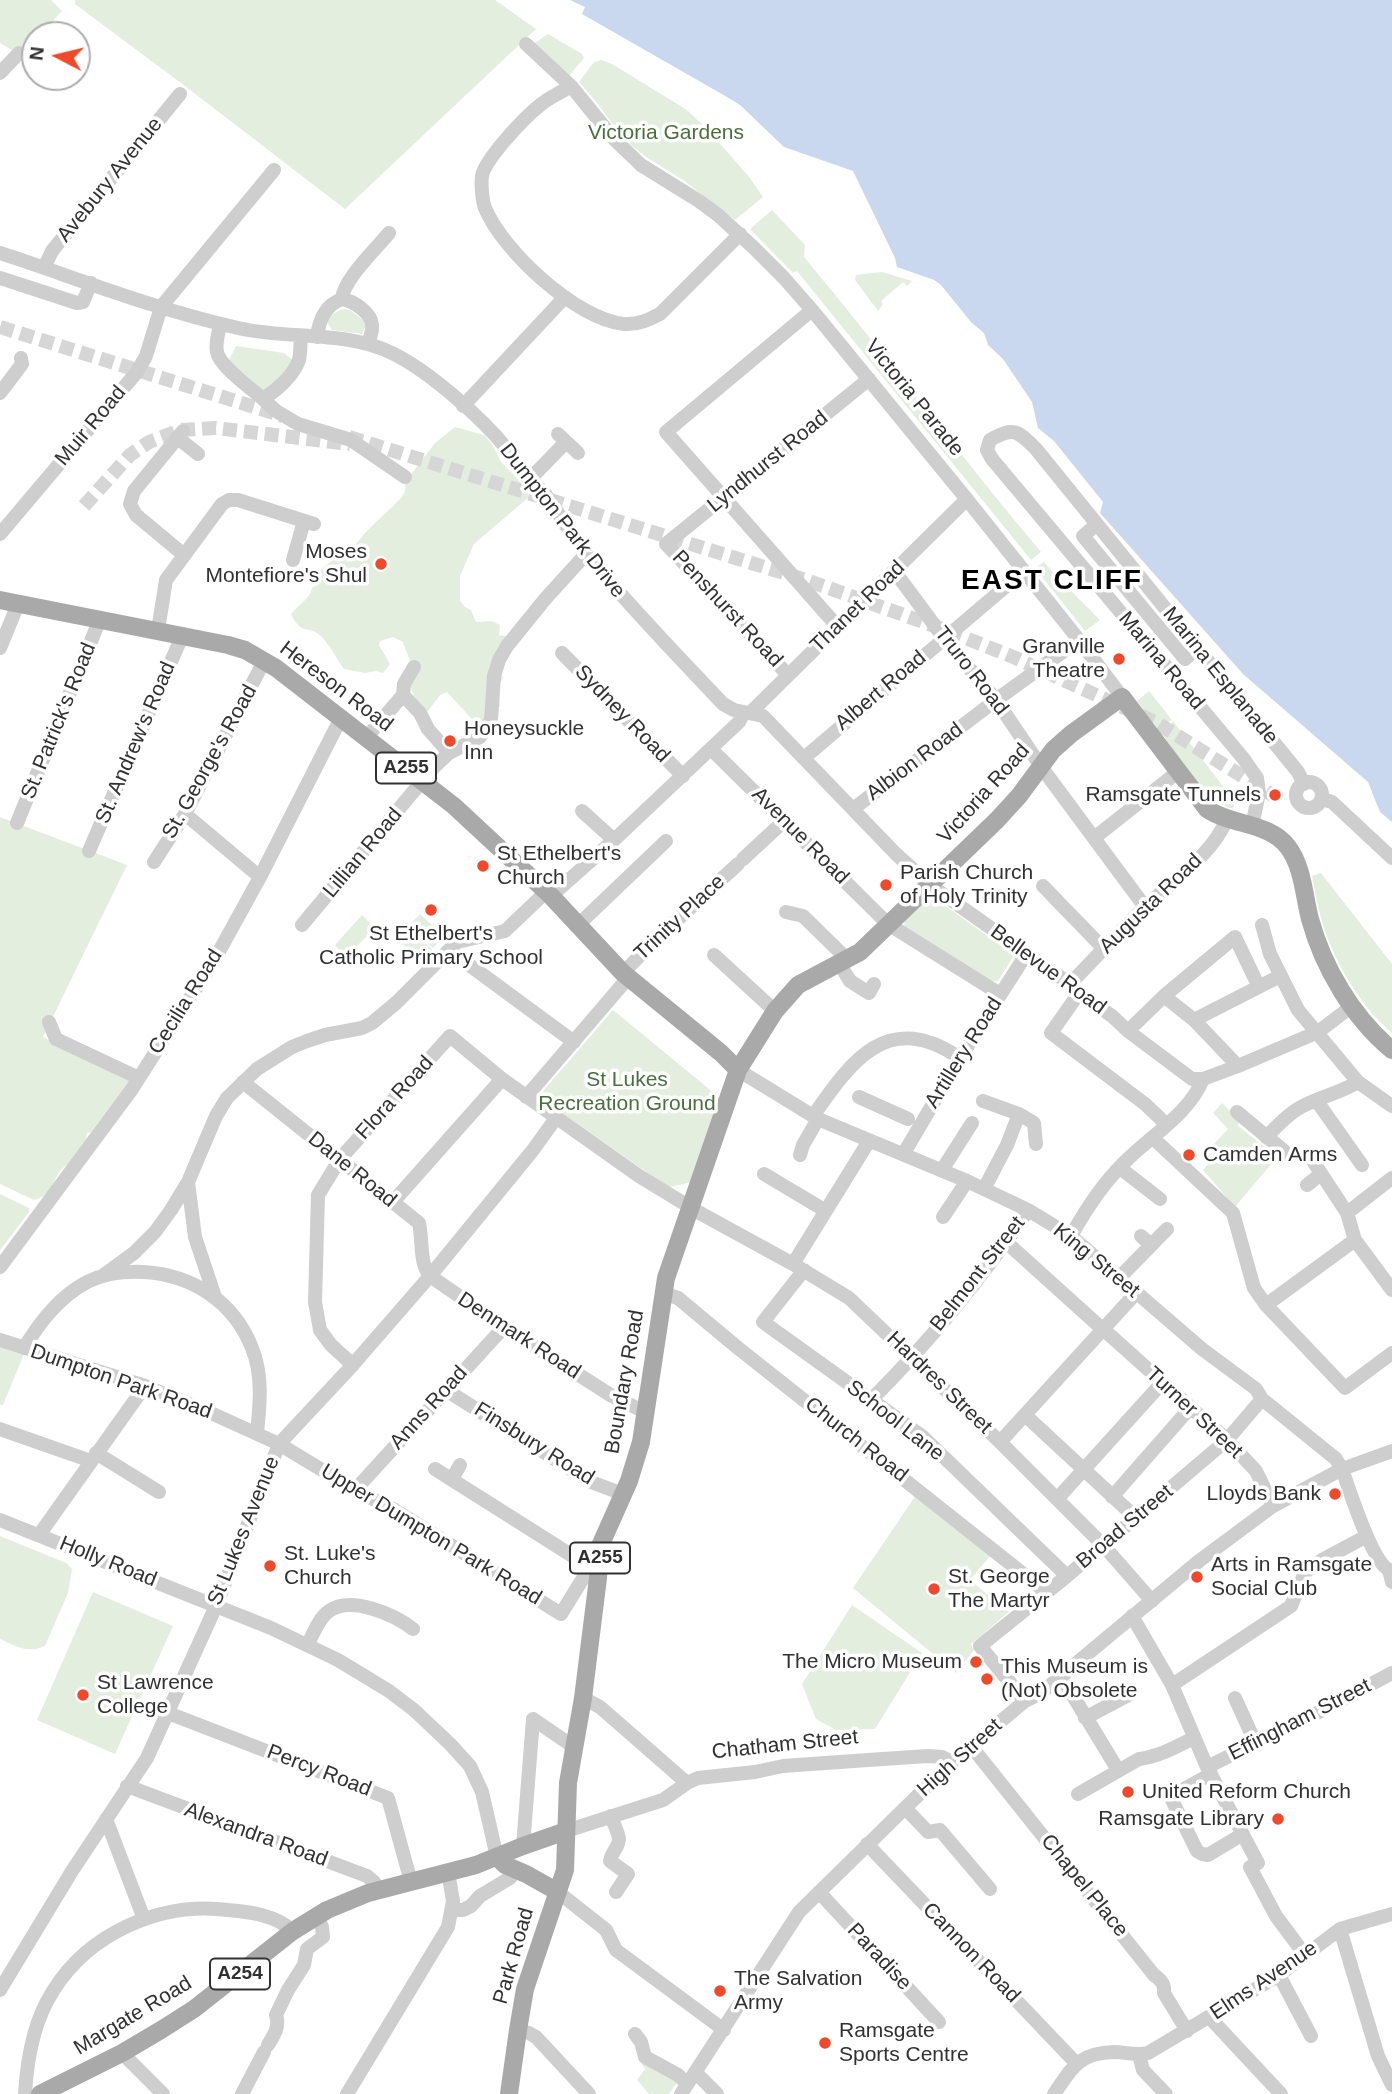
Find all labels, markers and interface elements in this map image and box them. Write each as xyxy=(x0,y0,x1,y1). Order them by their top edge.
north arrow xyxy=(21,21,91,91)
text: N xyxy=(25,46,48,62)
street label: Avebury Avenue xyxy=(52,112,168,248)
park label: Victoria Gardens xyxy=(588,120,744,146)
street label: Victoria Parade xyxy=(859,334,969,462)
street label: Muir Road xyxy=(50,381,132,471)
street label: Lyndhurst Road xyxy=(703,406,833,518)
street label: Dumpton Park Drive xyxy=(494,439,630,603)
place label: Moses Montefiore's Shul xyxy=(205,539,367,589)
street label: Penshurst Road xyxy=(666,545,788,673)
marker: Moses Montefiore's Shul xyxy=(373,556,389,572)
street label: Thanet Road xyxy=(806,556,910,658)
district label: EAST CLIFF xyxy=(962,564,1142,598)
street label: Marina Esplanade xyxy=(1157,602,1283,750)
street label: Marina Road xyxy=(1113,607,1209,715)
street label: Truro Road xyxy=(929,622,1013,720)
place label: Granville Theatre xyxy=(1022,634,1105,684)
street label: Hereson Road xyxy=(274,636,398,738)
street label: St. Patrick's Road xyxy=(16,639,102,803)
street label: Albert Road xyxy=(830,646,932,736)
marker: Granville Theatre xyxy=(1111,651,1127,667)
street label: St. Andrew's Road xyxy=(91,658,181,828)
street label: Sydney Road xyxy=(569,660,675,768)
street label: St. George's Road xyxy=(157,681,263,843)
place label: Honeysuckle Inn xyxy=(464,716,584,766)
street label: Albion Road xyxy=(862,718,968,806)
marker: Honeysuckle Inn xyxy=(442,733,458,749)
street label: Victoria Road xyxy=(933,739,1035,849)
road number: A255 xyxy=(376,752,436,783)
street label: Avenue Road xyxy=(746,782,854,890)
place label: Ramsgate Tunnels xyxy=(1086,782,1261,808)
marker: Ramsgate Tunnels xyxy=(1267,787,1283,803)
street label: Lillian Road xyxy=(318,803,408,903)
place label: St Ethelbert's Church xyxy=(497,841,621,891)
street label: Augusta Road xyxy=(1094,849,1208,959)
marker: St Ethelbert's Church xyxy=(475,858,491,874)
place label: Parish Church of Holy Trinity xyxy=(900,860,1033,910)
street label: Trinity Place xyxy=(629,870,731,966)
marker: Parish Church of Holy Trinity xyxy=(878,877,894,893)
marker: St Ethelbert's Catholic Primary School xyxy=(423,902,439,918)
street label: Bellevue Road xyxy=(985,920,1111,1020)
place label: St Ethelbert's Catholic Primary School xyxy=(319,921,543,971)
street label: Cecilia Road xyxy=(144,945,228,1059)
street label: Artillery Road xyxy=(920,993,1008,1113)
street label: Flora Road xyxy=(351,1051,439,1145)
park label: St Lukes Recreation Ground xyxy=(538,1067,716,1117)
street label: Dane Road xyxy=(303,1127,401,1213)
place label: Camden Arms xyxy=(1203,1142,1337,1168)
marker: Camden Arms xyxy=(1181,1147,1197,1163)
street label: Belmont Street xyxy=(925,1212,1031,1336)
street label: King Street xyxy=(1048,1219,1144,1303)
street label: Denmark Road xyxy=(453,1287,585,1385)
street label: Boundary Road xyxy=(600,1308,650,1456)
street label: Hardres Street xyxy=(881,1327,997,1439)
street label: Dumpton Park Road xyxy=(27,1339,215,1425)
street label: Anns Road xyxy=(385,1361,473,1455)
street label: Turner Street xyxy=(1140,1362,1248,1464)
street label: School Lane xyxy=(841,1375,949,1467)
street label: Church Road xyxy=(799,1392,913,1488)
street label: Finsbury Road xyxy=(469,1397,599,1491)
street label: St Lukes Avenue xyxy=(203,1453,285,1609)
street label: Upper Dumpton Park Road xyxy=(316,1459,546,1611)
street label: Broad Street xyxy=(1072,1479,1178,1575)
place label: Lloyds Bank xyxy=(1207,1481,1321,1507)
marker: Lloyds Bank xyxy=(1327,1486,1343,1502)
street label: Holly Road xyxy=(56,1531,160,1593)
place label: St. Luke's Church xyxy=(284,1541,376,1591)
road number: A255 xyxy=(570,1542,630,1574)
place label: Arts in Ramsgate Social Club xyxy=(1211,1552,1372,1602)
marker: St. Luke's Church xyxy=(262,1558,278,1574)
place label: St. George The Martyr xyxy=(948,1564,1050,1614)
marker: Arts in Ramsgate Social Club xyxy=(1189,1569,1205,1585)
marker: St. George The Martyr xyxy=(926,1581,942,1597)
place label: The Micro Museum xyxy=(782,1649,962,1675)
marker: The Micro Museum xyxy=(968,1654,984,1670)
place label: This Museum is (Not) Obsolete xyxy=(1001,1654,1148,1704)
place label: St Lawrence College xyxy=(97,1670,214,1720)
marker: This Museum is (Not) Obsolete xyxy=(979,1671,995,1687)
street label: Effingham Street xyxy=(1225,1673,1375,1767)
marker: St Lawrence College xyxy=(75,1687,91,1703)
street label: High Street xyxy=(913,1713,1007,1803)
street label: Chatham Street xyxy=(711,1725,859,1765)
street label: Percy Road xyxy=(263,1740,375,1802)
place label: United Reform Church xyxy=(1142,1779,1351,1805)
marker: United Reform Church xyxy=(1120,1784,1136,1800)
street label: Alexandra Road xyxy=(181,1797,331,1873)
place label: Ramsgate Library xyxy=(1098,1806,1264,1832)
marker: Ramsgate Library xyxy=(1270,1811,1286,1827)
street label: Chapel Place xyxy=(1035,1830,1133,1942)
street label: Cannon Road xyxy=(917,1898,1025,2008)
street label: Park Road xyxy=(488,1905,540,2007)
street label: Paradise xyxy=(842,1918,916,1996)
street label: Elms Avenue xyxy=(1206,1936,1322,2026)
road number: A254 xyxy=(210,1958,270,1990)
place label: The Salvation Army xyxy=(734,1966,862,2016)
street label: Margate Road xyxy=(69,1971,197,2061)
marker: The Salvation Army xyxy=(712,1983,728,1999)
place label: Ramsgate Sports Centre xyxy=(839,2018,969,2068)
marker: Ramsgate Sports Centre xyxy=(817,2035,833,2051)

